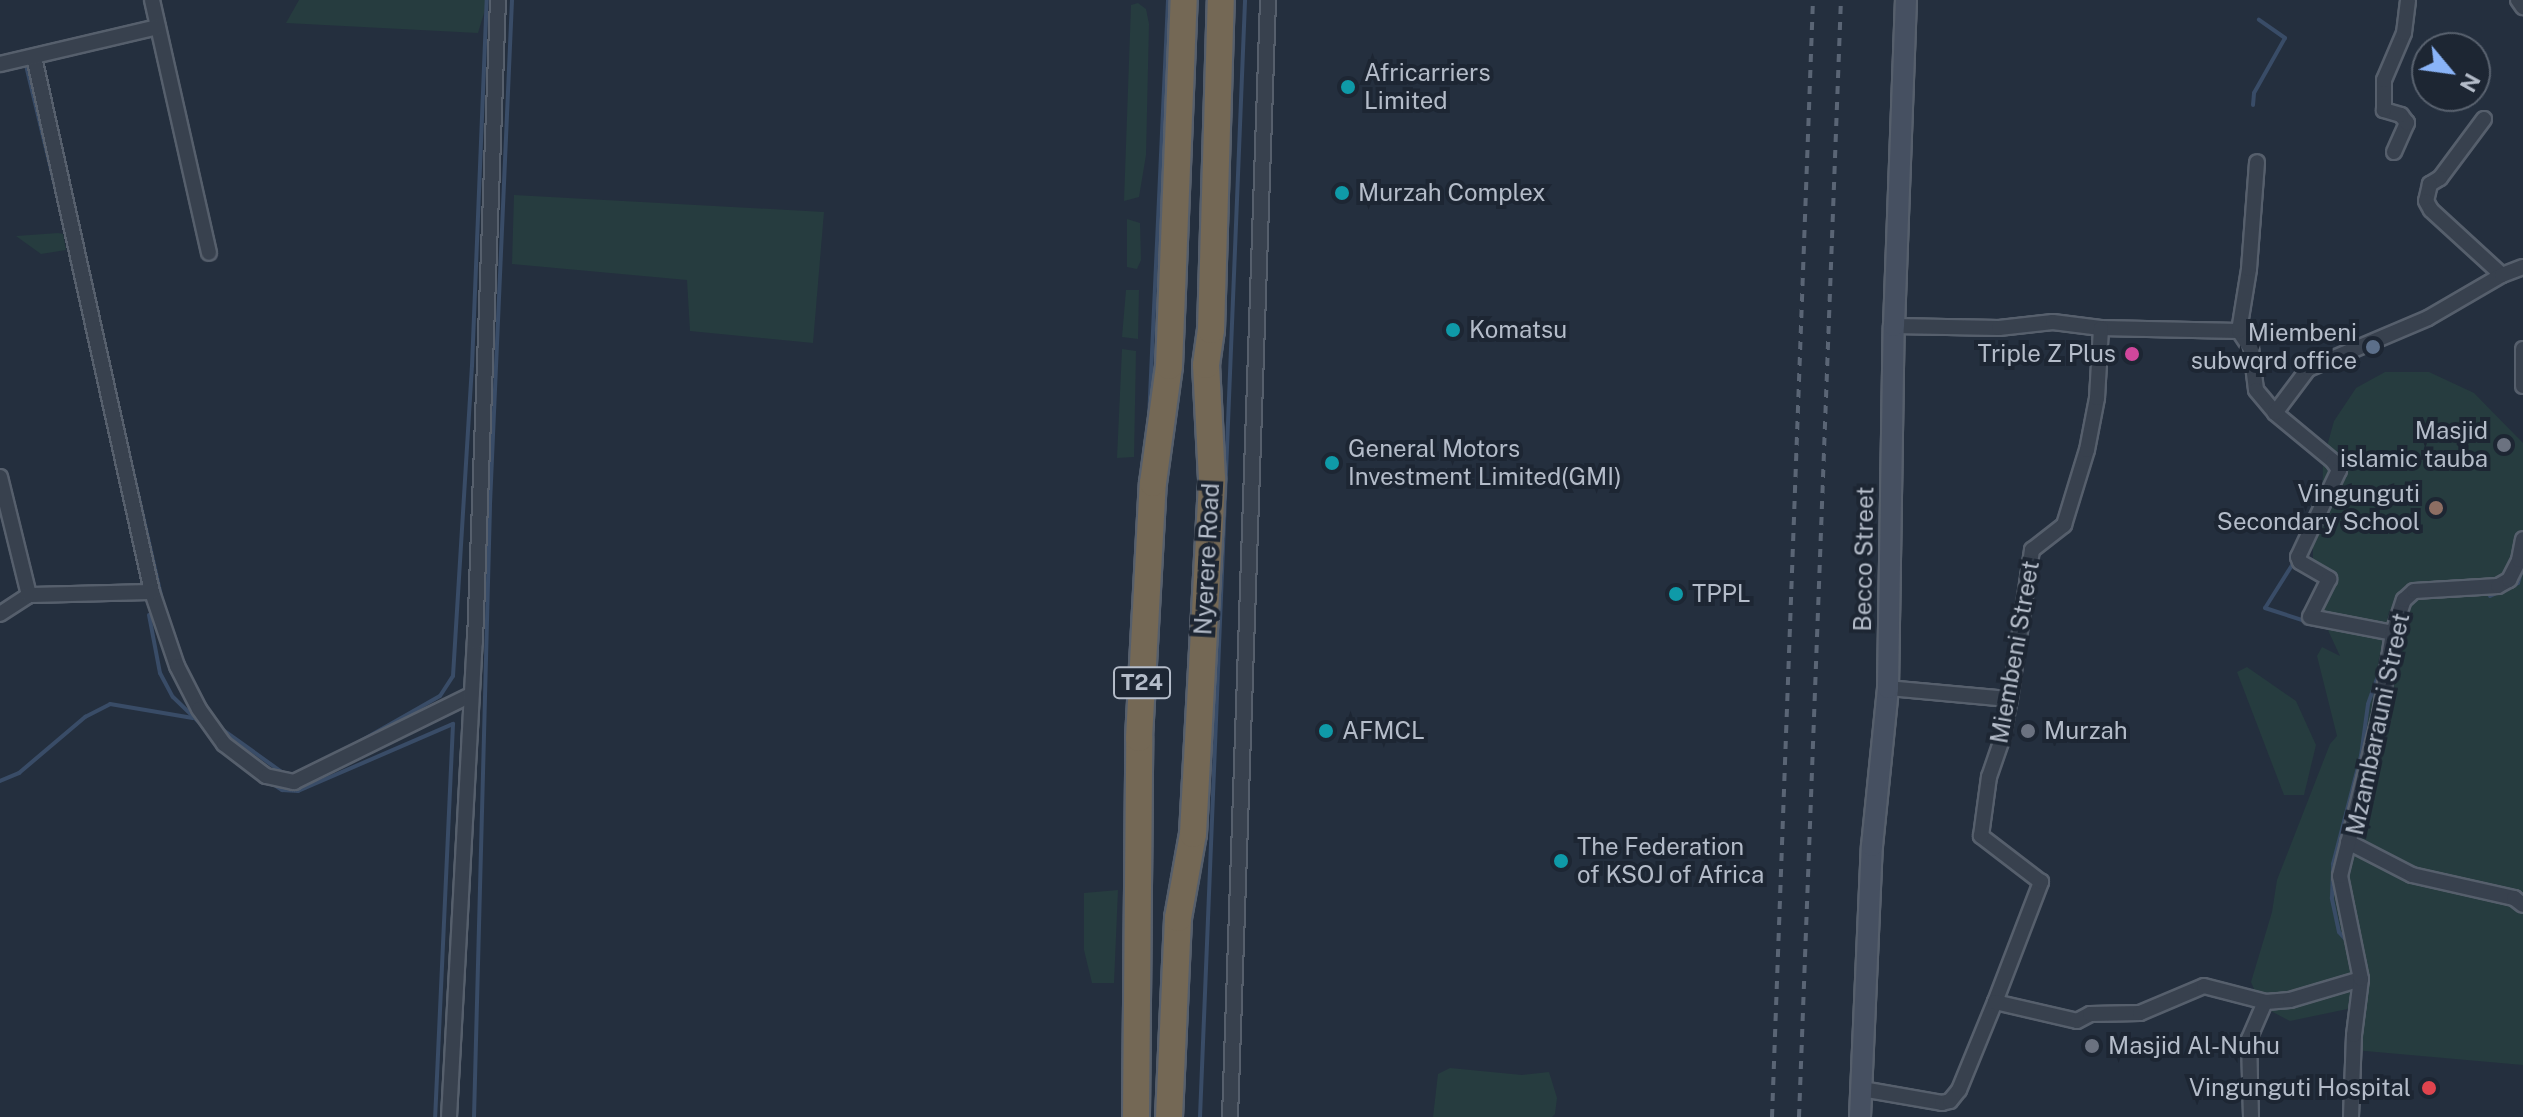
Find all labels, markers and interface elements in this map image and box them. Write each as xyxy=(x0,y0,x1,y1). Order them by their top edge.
north arrow xyxy=(2411,32,2491,112)
place label: Africarriers Limited xyxy=(1364,59,1491,115)
text: N xyxy=(2455,69,2486,96)
marker: Africarriers Limited xyxy=(1339,78,1357,96)
place label: Murzah Complex xyxy=(1358,179,1546,207)
marker: Murzah Complex xyxy=(1333,184,1351,202)
place label: Komatsu xyxy=(1469,316,1567,344)
place label: Miembeni subwqrd office xyxy=(2190,319,2357,375)
marker: Komatsu xyxy=(1444,321,1462,339)
marker: Miembeni subwqrd office xyxy=(2364,338,2382,356)
place label: Triple Z Plus xyxy=(1977,340,2116,368)
marker: Triple Z Plus xyxy=(2123,345,2141,363)
place label: Masjid islamic tauba xyxy=(2340,417,2488,473)
place label: General Motors Investment Limited(GMI) xyxy=(1348,435,1622,491)
marker: Masjid islamic tauba xyxy=(2495,436,2513,454)
marker: General Motors Investment Limited(GMI) xyxy=(1323,454,1341,472)
place label: Vingunguti Secondary School xyxy=(2217,480,2420,536)
street label: Nyerere Road xyxy=(1189,482,1225,636)
street label: Becco Street xyxy=(1848,486,1880,632)
marker: Vingunguti Secondary School xyxy=(2427,499,2445,517)
street label: Miembeni Street xyxy=(1985,558,2045,746)
place label: TPPL xyxy=(1692,580,1751,608)
marker: TPPL xyxy=(1667,585,1685,603)
street label: Mzambarauni Street xyxy=(2340,610,2416,838)
road number: T24 xyxy=(1112,665,1172,701)
place label: AFMCL xyxy=(1342,717,1425,745)
place label: Murzah xyxy=(2044,717,2128,745)
marker: AFMCL xyxy=(1317,722,1335,740)
marker: Murzah xyxy=(2019,722,2037,740)
place label: The Federation of KSOJ of Africa xyxy=(1577,833,1765,889)
marker: The Federation of KSOJ of Africa xyxy=(1552,852,1570,870)
place label: Masjid Al-Nuhu xyxy=(2108,1032,2280,1060)
marker: Masjid Al-Nuhu xyxy=(2083,1037,2101,1055)
place label: Vingunguti Hospital xyxy=(2189,1074,2411,1102)
marker: Vingunguti Hospital xyxy=(2418,1077,2440,1099)

